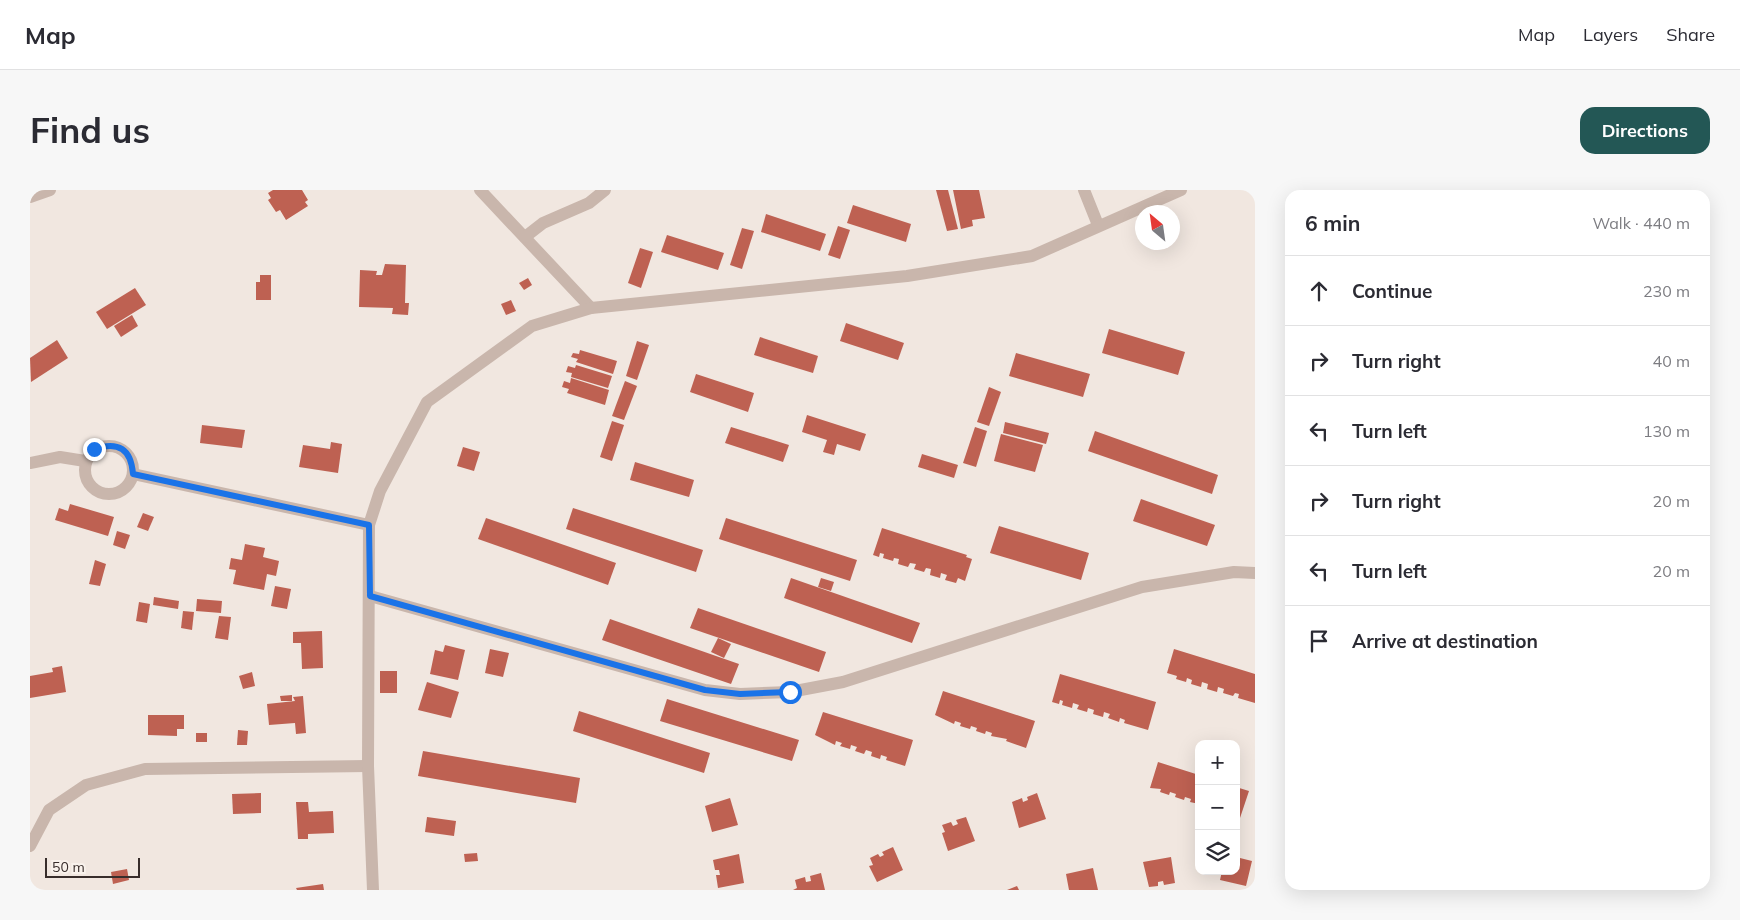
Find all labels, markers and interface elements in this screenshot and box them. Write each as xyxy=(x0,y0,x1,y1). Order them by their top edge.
text: Map xyxy=(25,20,76,50)
text: Map xyxy=(1518,23,1555,46)
text: Layers xyxy=(1583,23,1638,46)
text: Share xyxy=(1666,23,1715,46)
button: Directions xyxy=(1580,107,1710,154)
text: Find us xyxy=(30,108,150,152)
north arrow xyxy=(1135,205,1180,250)
text: 6 min xyxy=(1305,210,1360,236)
text: Walk · 440 m xyxy=(1592,213,1690,233)
icon: ahead xyxy=(1305,277,1333,305)
text: Continue xyxy=(1352,279,1432,303)
text: 230 m xyxy=(1643,281,1690,301)
icon: right xyxy=(1305,347,1333,375)
text: Turn right xyxy=(1352,349,1441,373)
text: 40 m xyxy=(1653,351,1690,371)
icon: left xyxy=(1305,417,1333,445)
text: Turn left xyxy=(1352,419,1427,443)
text: 130 m xyxy=(1643,421,1690,441)
route end xyxy=(83,438,106,461)
icon: right xyxy=(1305,487,1333,515)
text: Turn right xyxy=(1352,489,1441,513)
text: 20 m xyxy=(1653,491,1690,511)
icon: left xyxy=(1305,557,1333,585)
text: Turn left xyxy=(1352,559,1427,583)
text: 20 m xyxy=(1653,561,1690,581)
icon: arrive xyxy=(1305,627,1333,655)
text: Arrive at destination xyxy=(1352,629,1538,653)
route start xyxy=(779,681,802,704)
map controls xyxy=(1195,740,1240,875)
button: + xyxy=(1195,740,1240,785)
button: − xyxy=(1195,785,1240,830)
button: layers xyxy=(1195,830,1240,875)
scale bar xyxy=(45,855,140,878)
text: 50 m xyxy=(52,858,85,876)

